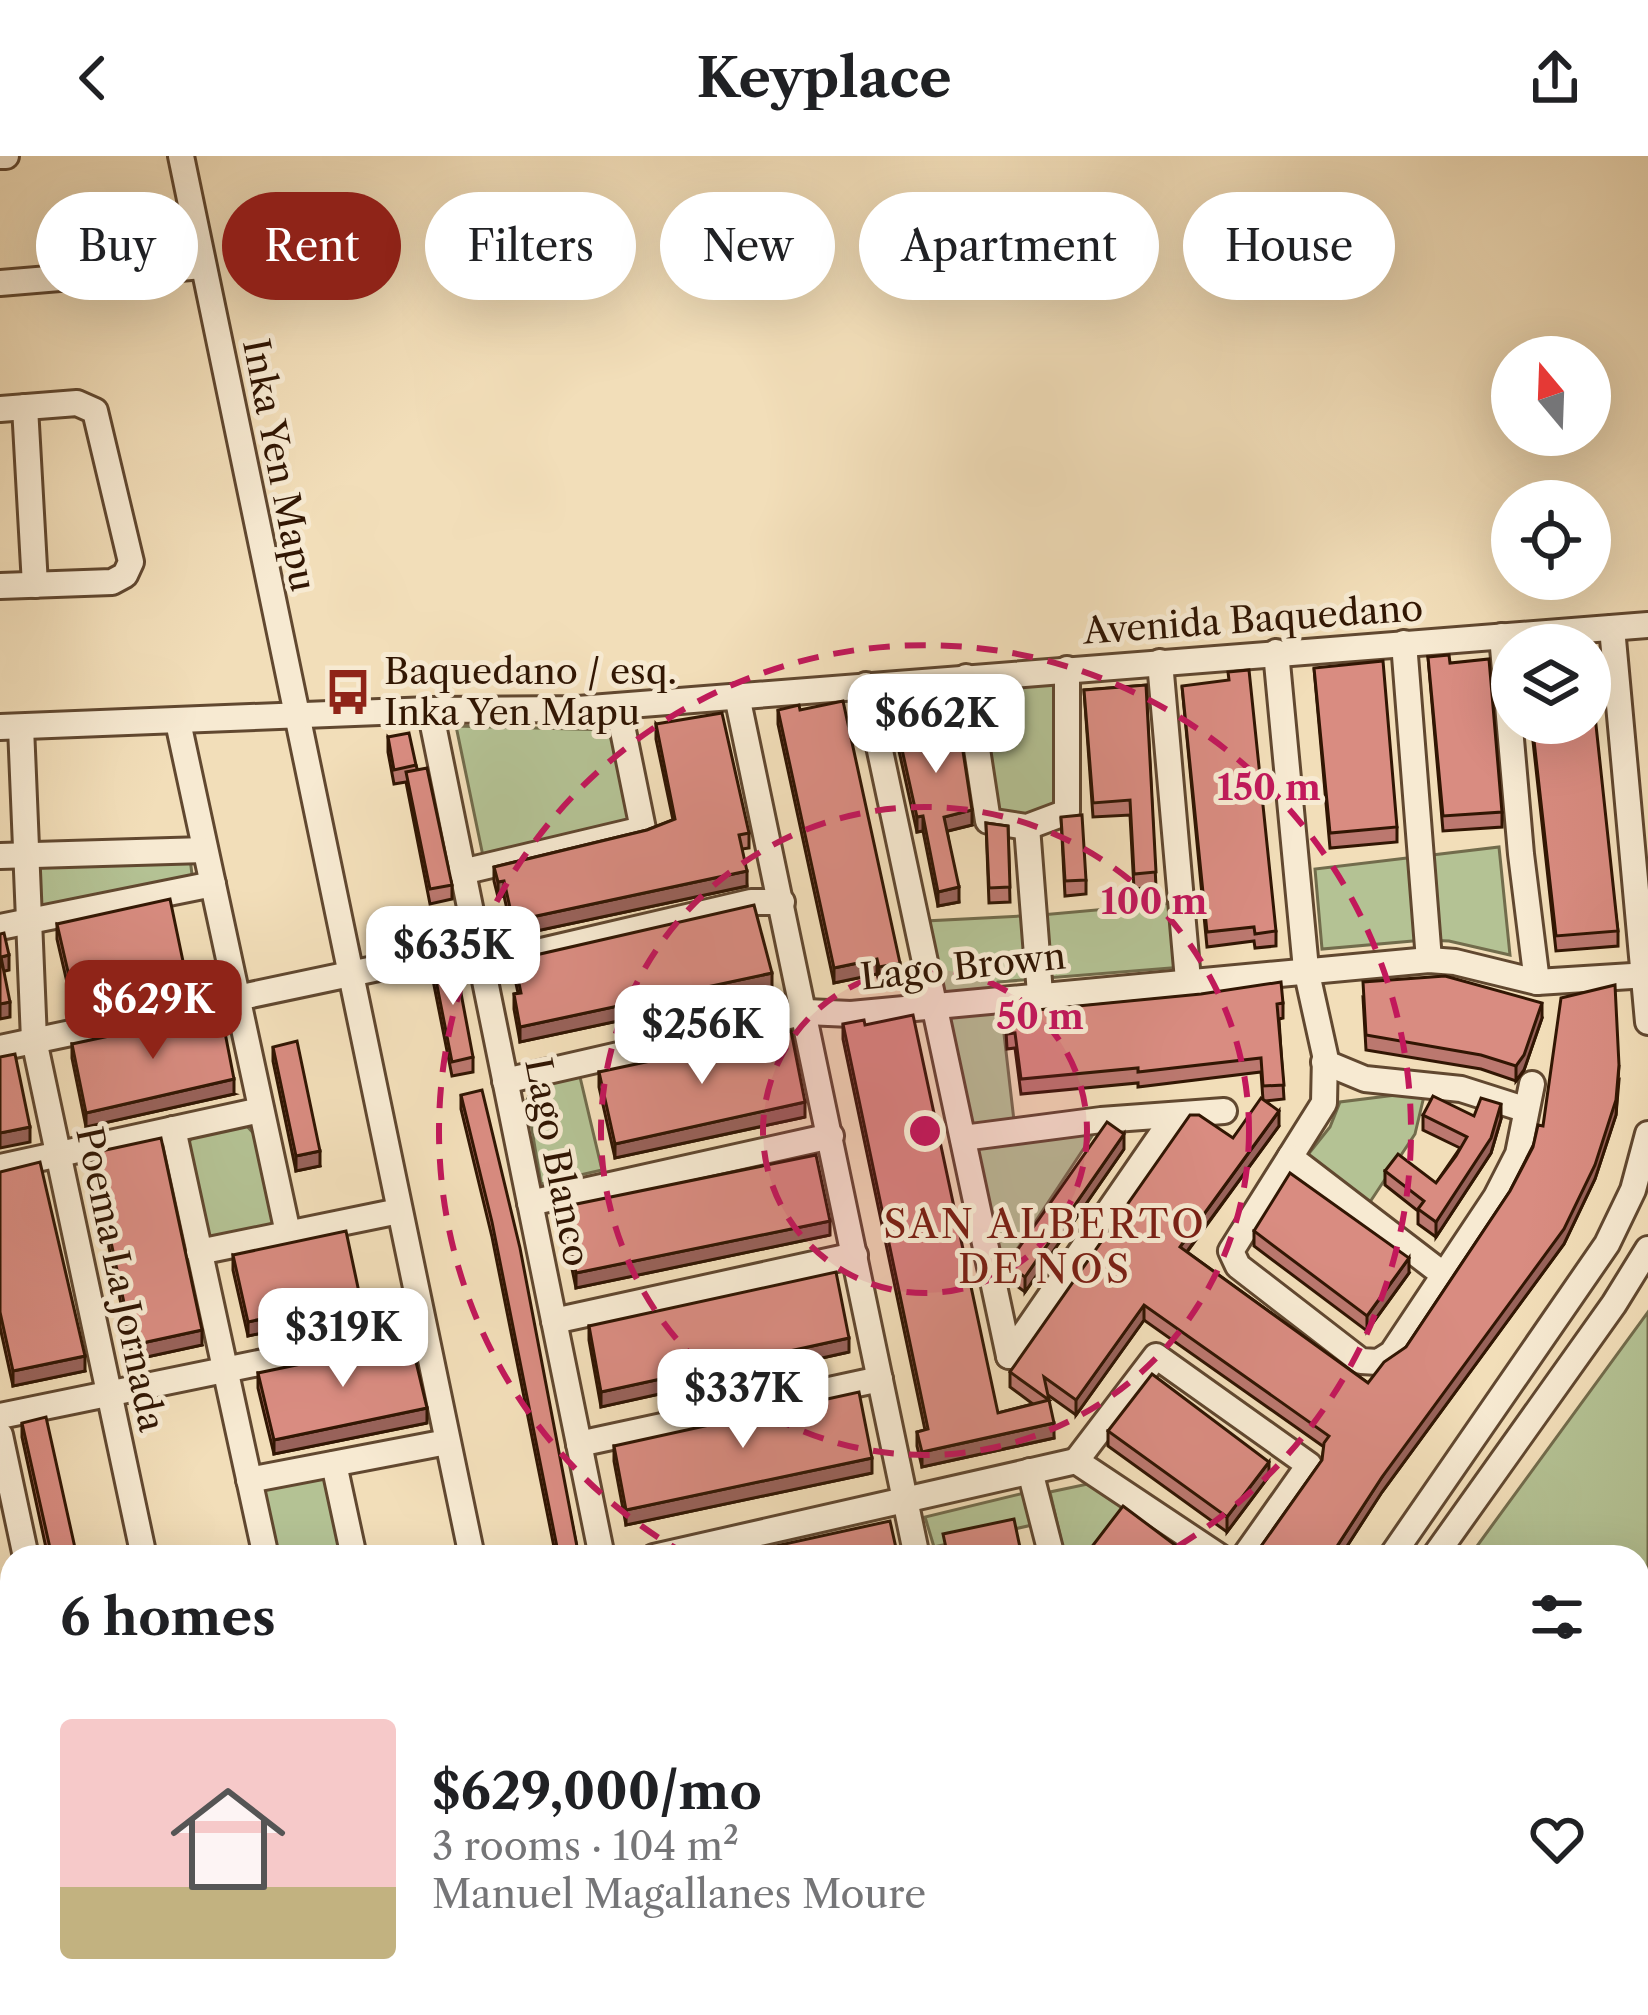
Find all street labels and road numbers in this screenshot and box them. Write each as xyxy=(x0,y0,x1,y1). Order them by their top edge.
street label: Inka Yen Mapu xyxy=(234,335,326,595)
street label: Avenida Baquedano xyxy=(1081,585,1424,653)
street label: Lago Brown xyxy=(858,933,1068,999)
street label: Lago Blanco xyxy=(516,1054,600,1270)
street label: Poema La Jornada xyxy=(67,1123,175,1435)

